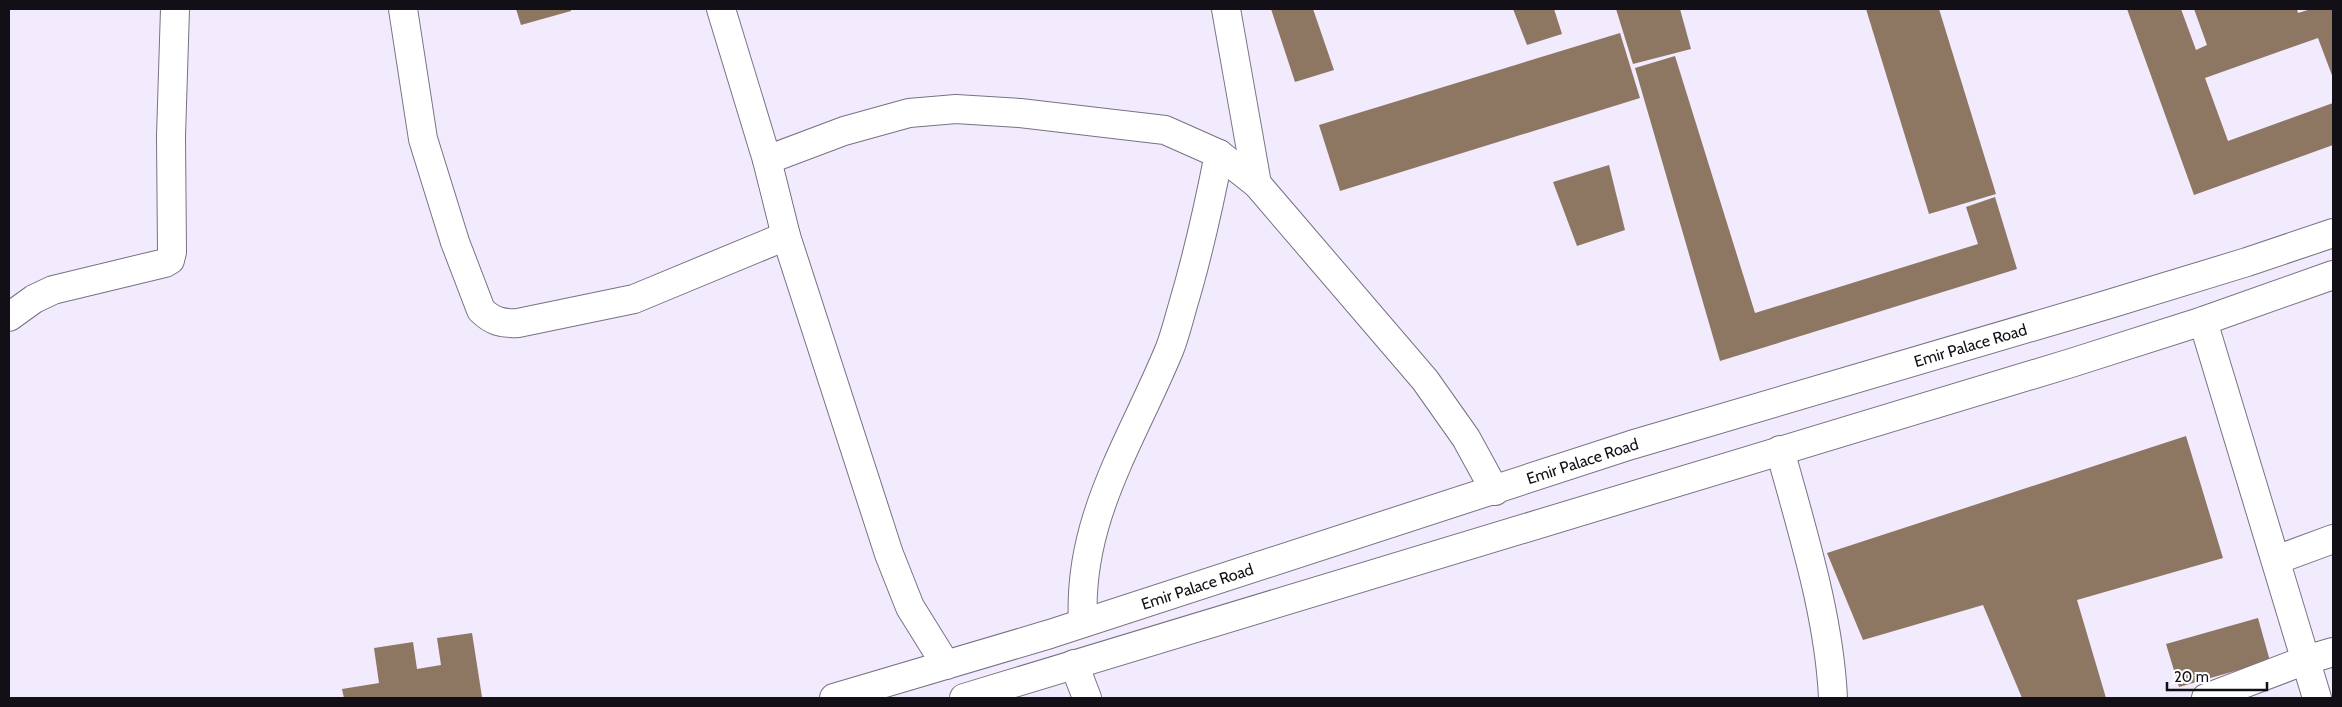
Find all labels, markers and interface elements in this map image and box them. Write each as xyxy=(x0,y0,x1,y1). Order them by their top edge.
street label: Emir Palace Road xyxy=(1912,319,2029,371)
street label: Emir Palace Road xyxy=(1524,434,1640,488)
street label: Emir Palace Road xyxy=(1139,559,1256,613)
scale bar xyxy=(2167,660,2267,692)
text: 20 m xyxy=(2174,668,2209,686)

